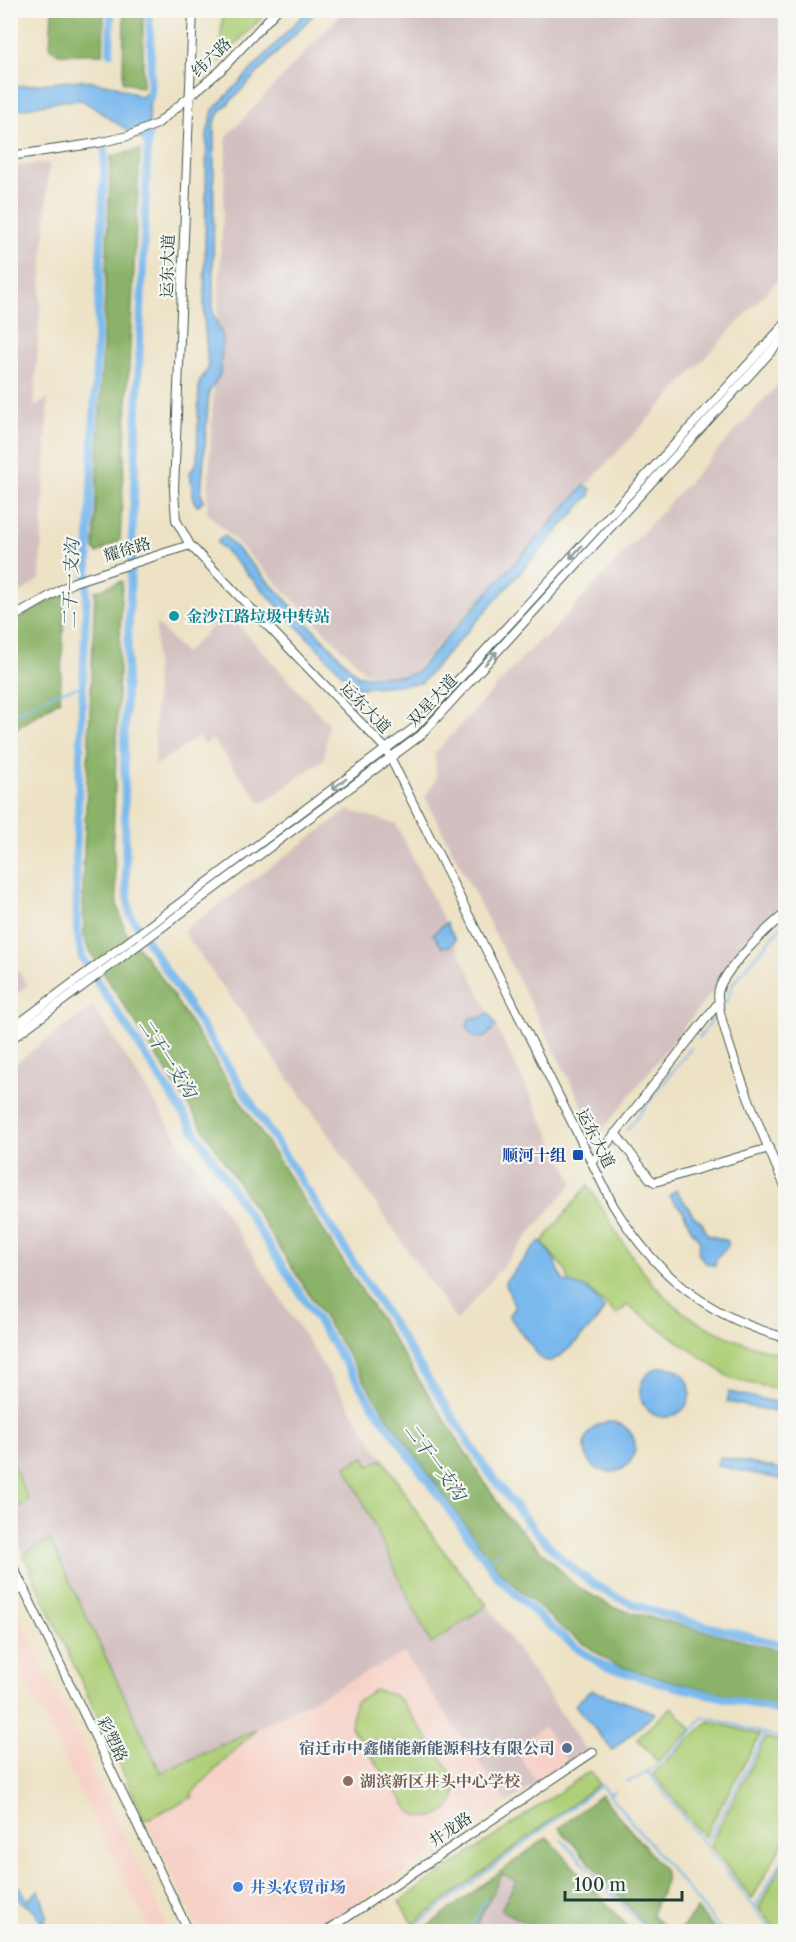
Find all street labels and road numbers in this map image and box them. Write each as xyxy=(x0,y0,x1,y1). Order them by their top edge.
street label: 纬六路 xyxy=(187,33,235,81)
street label: 运东大道 xyxy=(156,234,178,298)
street label: 耀徐路 xyxy=(101,532,153,566)
street label: 双星大道 xyxy=(403,670,461,730)
street label: 运东大道 xyxy=(337,677,395,737)
street label: 运东大道 xyxy=(573,1105,619,1171)
street label: 彩塑路 xyxy=(93,1713,133,1765)
street label: 井龙路 xyxy=(425,1807,475,1851)

